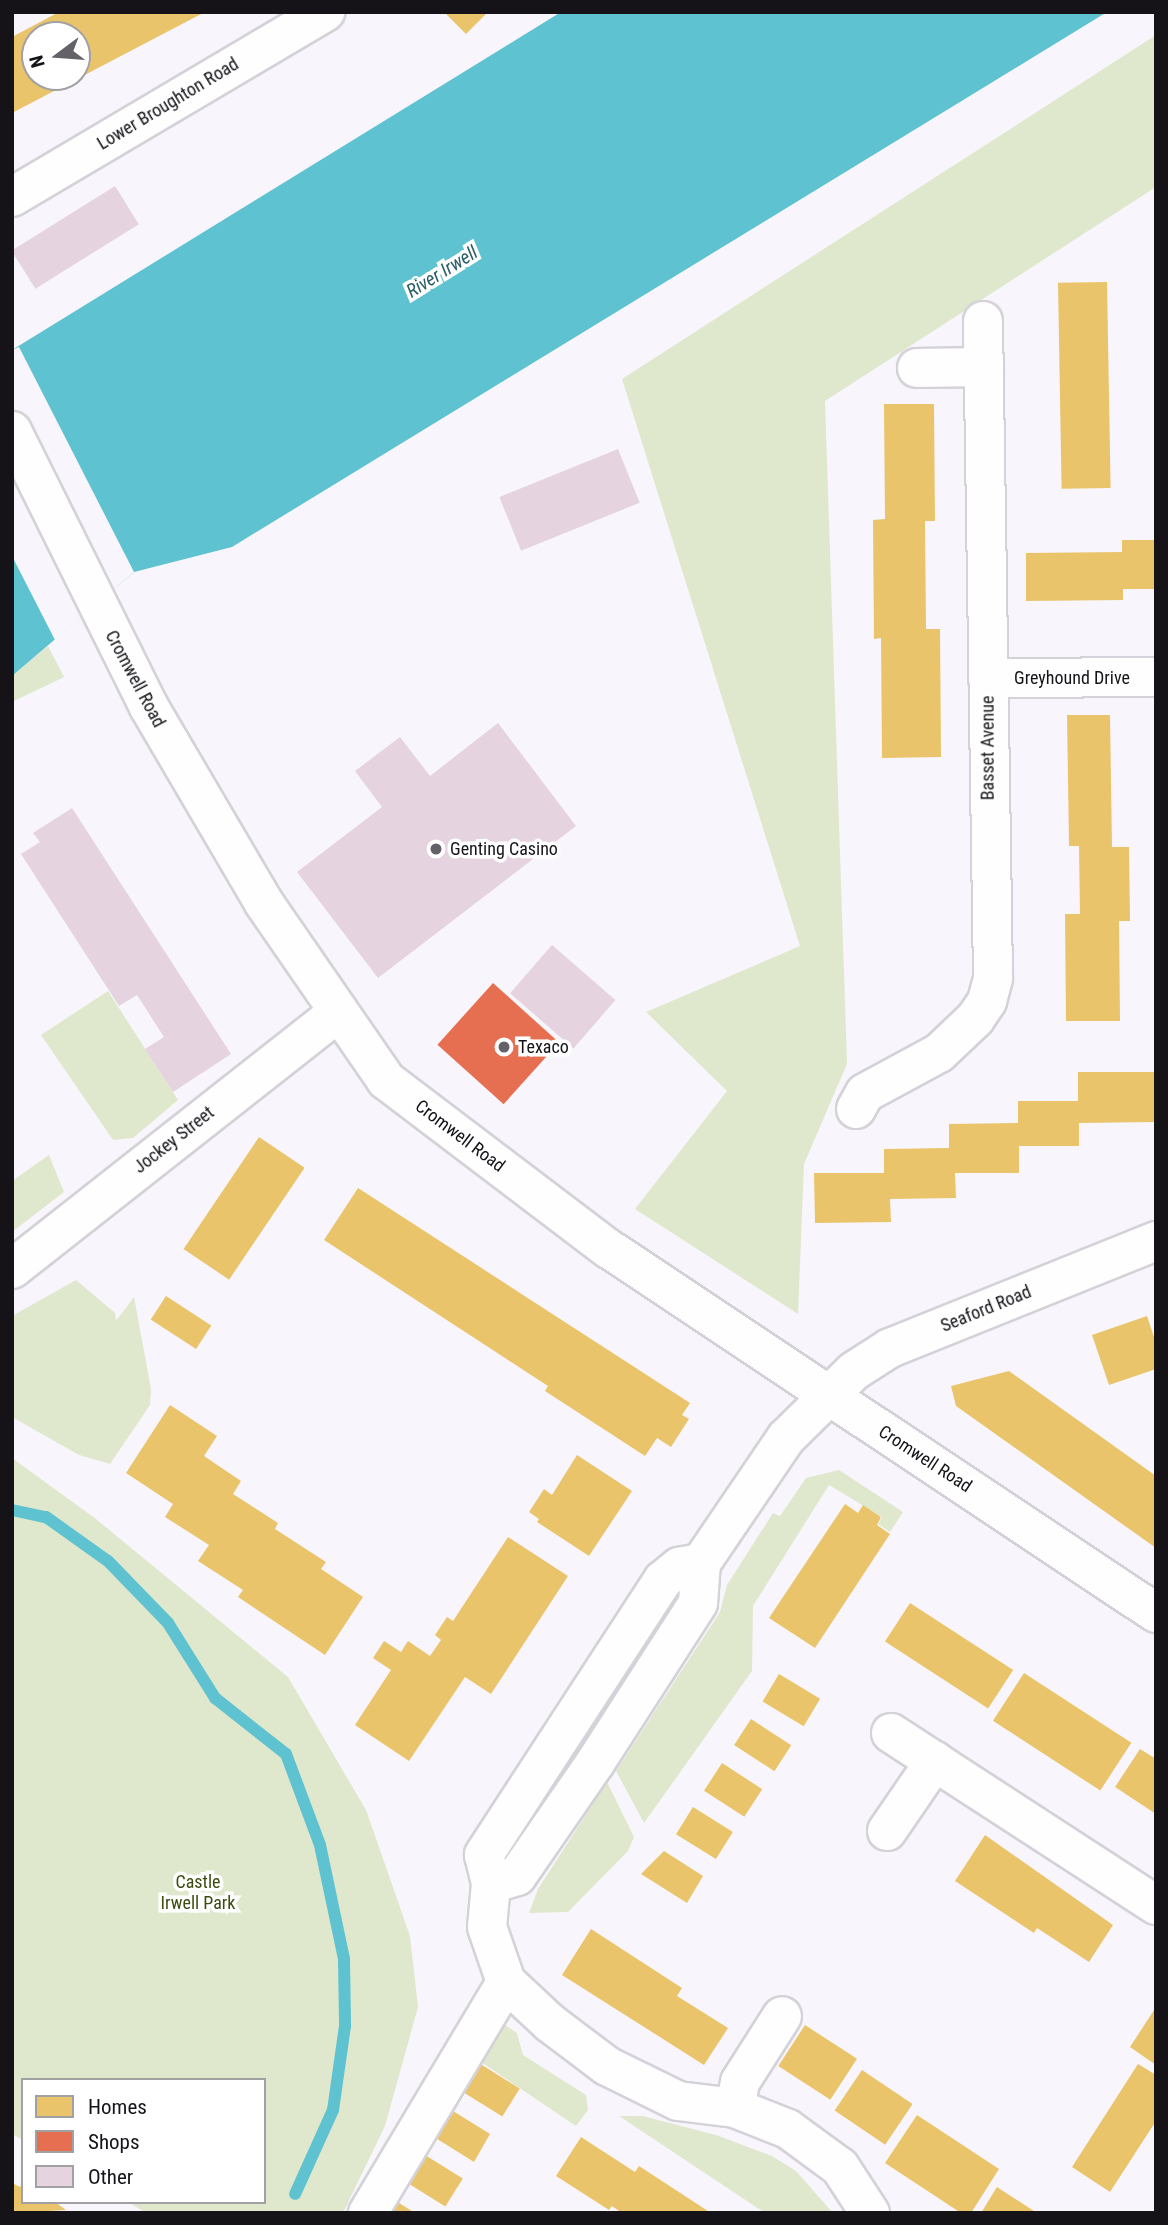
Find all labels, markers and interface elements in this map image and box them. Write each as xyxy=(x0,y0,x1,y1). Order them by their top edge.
north arrow xyxy=(21,21,91,91)
text: N xyxy=(25,53,50,70)
street label: Lower Broughton Road xyxy=(93,53,243,155)
water label: River Irwell xyxy=(402,241,482,303)
street label: Cromwell Road xyxy=(100,627,170,731)
street label: Greyhound Drive xyxy=(1014,667,1130,689)
street label: Basset Avenue xyxy=(977,696,999,800)
place label: Genting Casino xyxy=(450,838,558,860)
marker: Genting Casino xyxy=(428,841,444,857)
place label: Texaco xyxy=(518,1036,569,1058)
marker: Texaco xyxy=(496,1039,512,1055)
street label: Cromwell Road xyxy=(411,1095,509,1177)
street label: Jockey Street xyxy=(129,1102,219,1178)
street label: Seaford Road xyxy=(938,1281,1034,1337)
street label: Cromwell Road xyxy=(874,1421,976,1497)
park label: Castle Irwell Park xyxy=(161,1872,235,1914)
legend xyxy=(21,2078,266,2204)
text: Homes xyxy=(88,2095,147,2119)
text: Shops xyxy=(88,2130,140,2154)
text: Other xyxy=(88,2165,133,2189)

